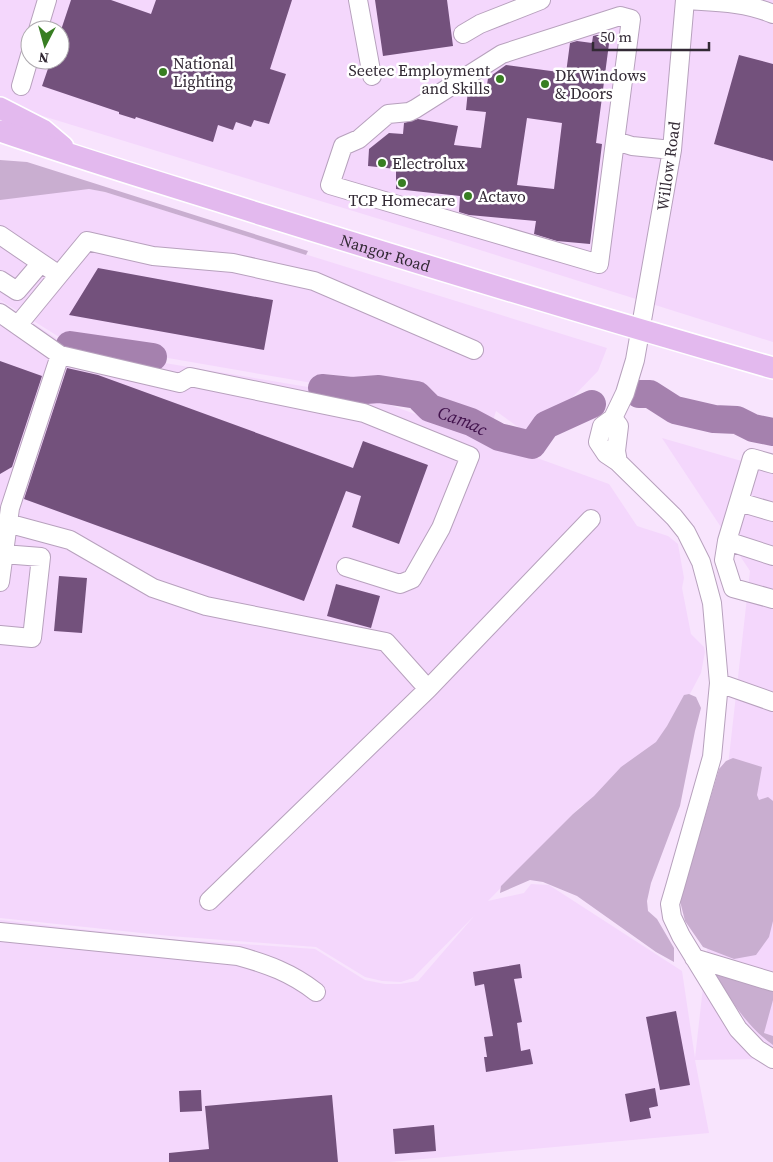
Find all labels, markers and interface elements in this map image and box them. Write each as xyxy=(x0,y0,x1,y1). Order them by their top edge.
north arrow xyxy=(20,20,70,70)
scale bar xyxy=(593,20,709,52)
text: 50 m xyxy=(600,26,632,47)
text: N xyxy=(38,47,50,68)
place label: National Lighting xyxy=(173,52,234,92)
place label: Seetec Employment and Skills xyxy=(349,59,491,99)
place label: DK Windows & Doors xyxy=(555,64,646,104)
marker: National Lighting xyxy=(157,66,169,78)
marker: Seetec Employment and Skills xyxy=(494,73,506,85)
marker: DK Windows & Doors xyxy=(539,78,551,90)
street label: Willow Road xyxy=(651,120,685,212)
place label: Electrolux xyxy=(392,152,466,174)
marker: Electrolux xyxy=(376,157,388,169)
marker: TCP Homecare xyxy=(396,177,408,189)
place label: Actavo xyxy=(478,185,526,207)
place label: TCP Homecare xyxy=(348,189,456,211)
marker: Actavo xyxy=(462,190,474,202)
street label: Nangor Road xyxy=(338,229,433,277)
water label: Camac xyxy=(435,399,493,442)

